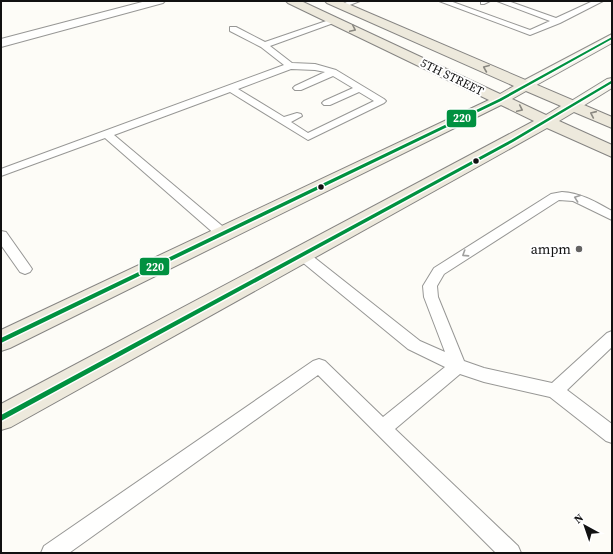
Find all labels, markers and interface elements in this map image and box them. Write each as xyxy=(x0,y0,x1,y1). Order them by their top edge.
one-way arrow xyxy=(348,24,356,32)
street label: 5TH STREET xyxy=(418,55,487,99)
one-way arrow xyxy=(483,64,490,72)
one-way arrow xyxy=(516,104,524,112)
line badge: 220 xyxy=(446,109,477,128)
text: 220 xyxy=(453,111,471,126)
one-way arrow xyxy=(589,111,597,119)
unlabelled marker xyxy=(471,156,481,166)
unlabelled marker xyxy=(316,182,326,192)
one-way arrow xyxy=(574,195,581,203)
place label: ampm xyxy=(531,239,571,259)
marker: ampm xyxy=(574,244,584,254)
one-way arrow xyxy=(462,249,469,257)
line badge: 220 xyxy=(139,257,170,276)
text: 220 xyxy=(146,260,164,275)
north arrow xyxy=(565,506,605,546)
text: N xyxy=(571,510,587,527)

